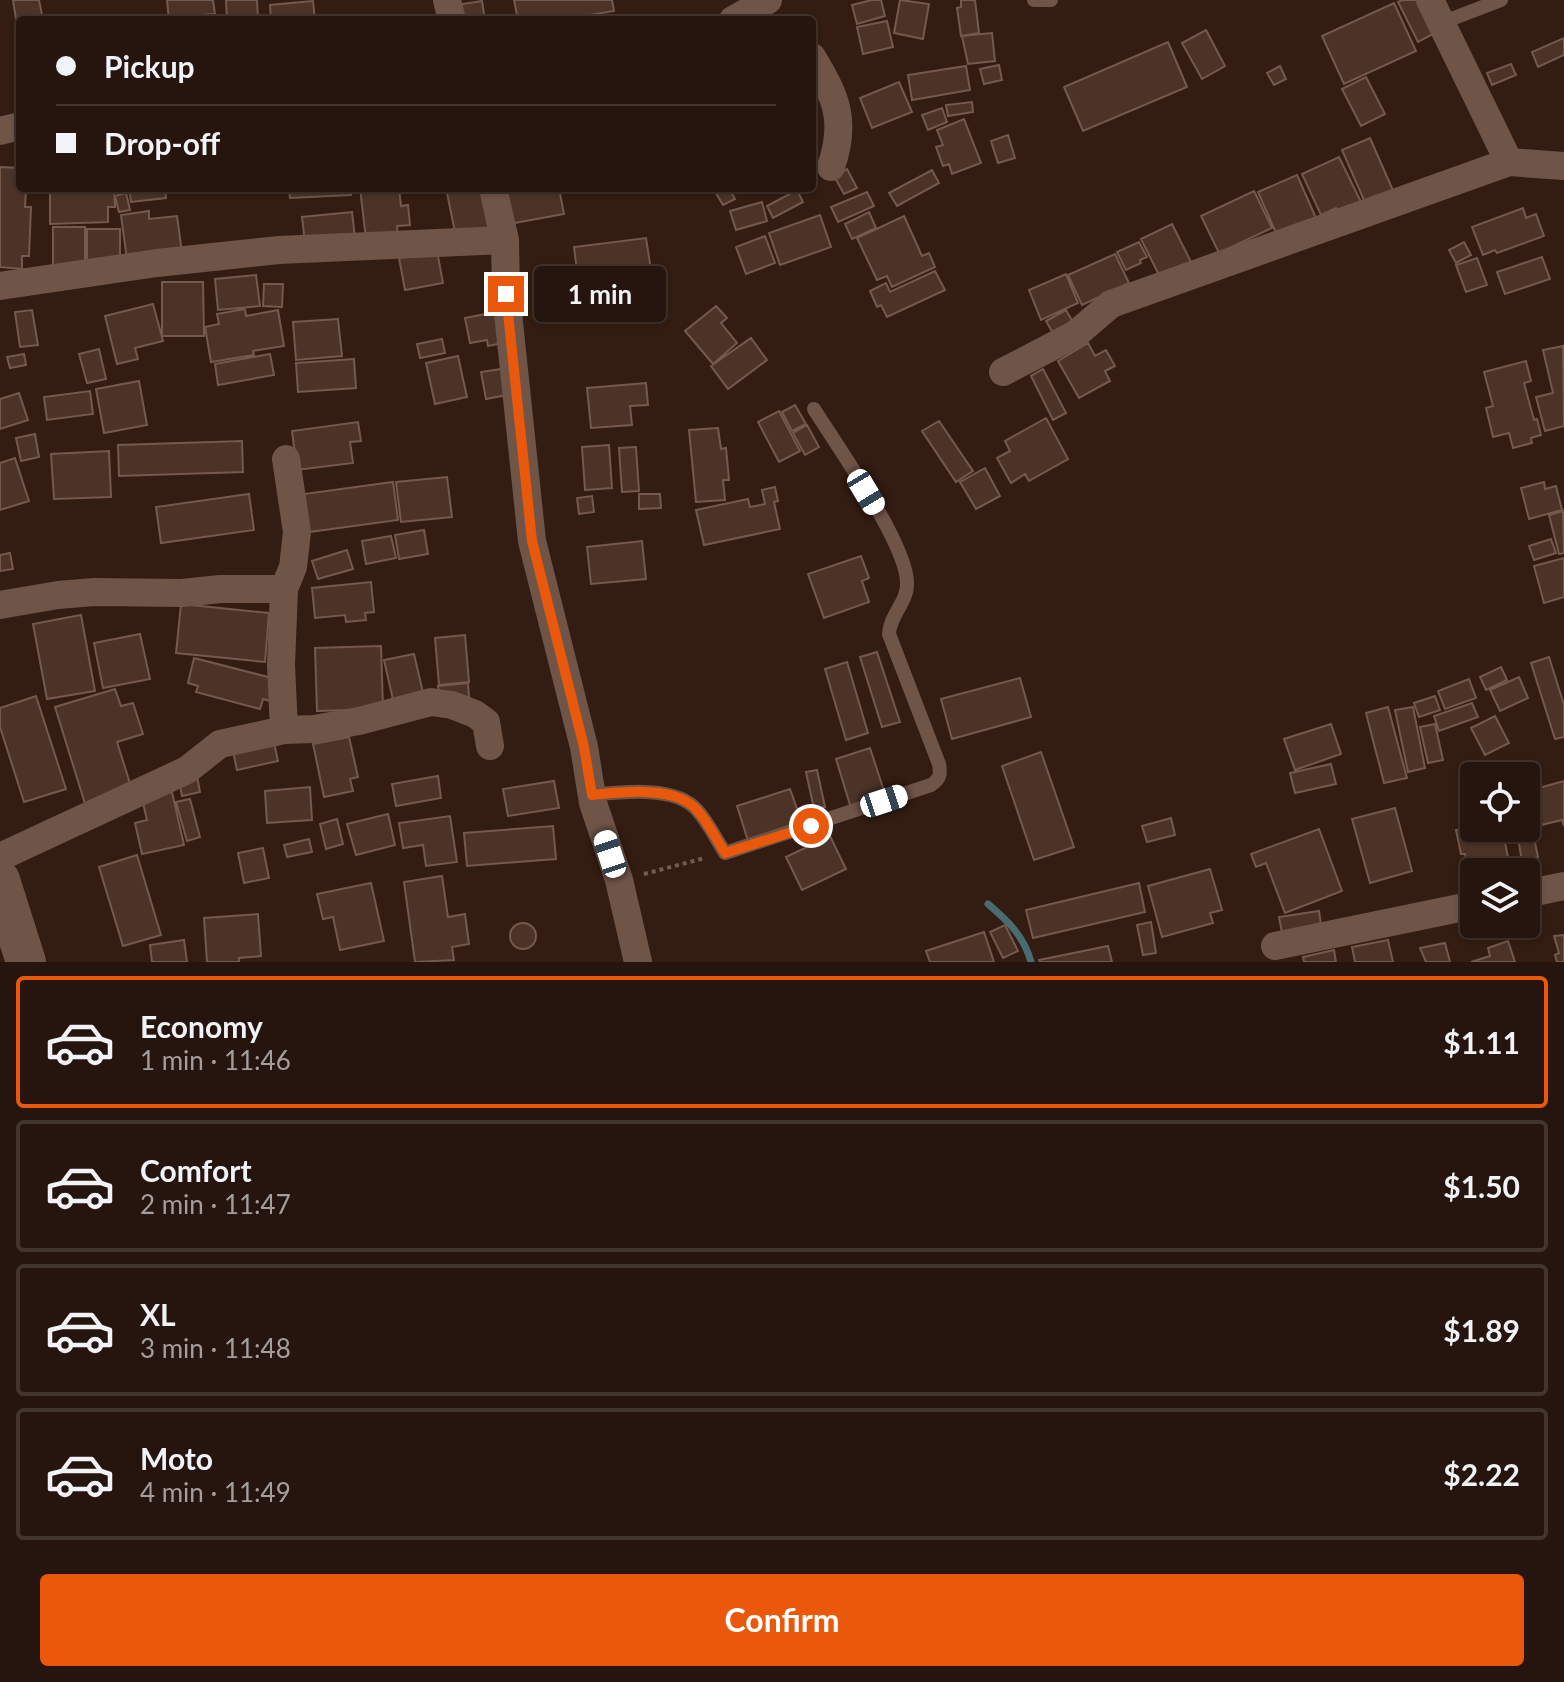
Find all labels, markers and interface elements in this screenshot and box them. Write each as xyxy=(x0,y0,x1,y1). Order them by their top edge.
text: Pickup xyxy=(104,48,195,84)
text: Drop-off xyxy=(104,125,220,161)
callout: 1 min xyxy=(534,266,666,322)
route end xyxy=(488,276,524,312)
text: 1 min xyxy=(568,278,632,310)
car xyxy=(843,465,889,519)
map controls xyxy=(1460,762,1540,938)
button: locate xyxy=(1460,762,1540,842)
car xyxy=(857,782,911,820)
route start xyxy=(793,808,829,844)
car xyxy=(591,827,629,881)
button: layers xyxy=(1460,858,1540,938)
icon: car xyxy=(44,1006,116,1078)
text: Economy xyxy=(140,1008,263,1044)
text: $1.11 xyxy=(1443,1024,1520,1060)
text: 1 min · 11:46 xyxy=(140,1044,291,1076)
icon: car xyxy=(44,1150,116,1222)
text: Comfort xyxy=(140,1152,252,1188)
text: $1.50 xyxy=(1443,1168,1520,1204)
text: 2 min · 11:47 xyxy=(140,1188,291,1220)
icon: car xyxy=(44,1294,116,1366)
text: XL xyxy=(140,1296,176,1332)
text: $1.89 xyxy=(1443,1312,1520,1348)
text: 3 min · 11:48 xyxy=(140,1332,291,1364)
icon: car xyxy=(44,1438,116,1510)
text: Moto xyxy=(140,1440,213,1476)
text: $2.22 xyxy=(1443,1456,1520,1492)
text: 4 min · 11:49 xyxy=(140,1476,291,1508)
button: Confirm xyxy=(40,1574,1524,1666)

